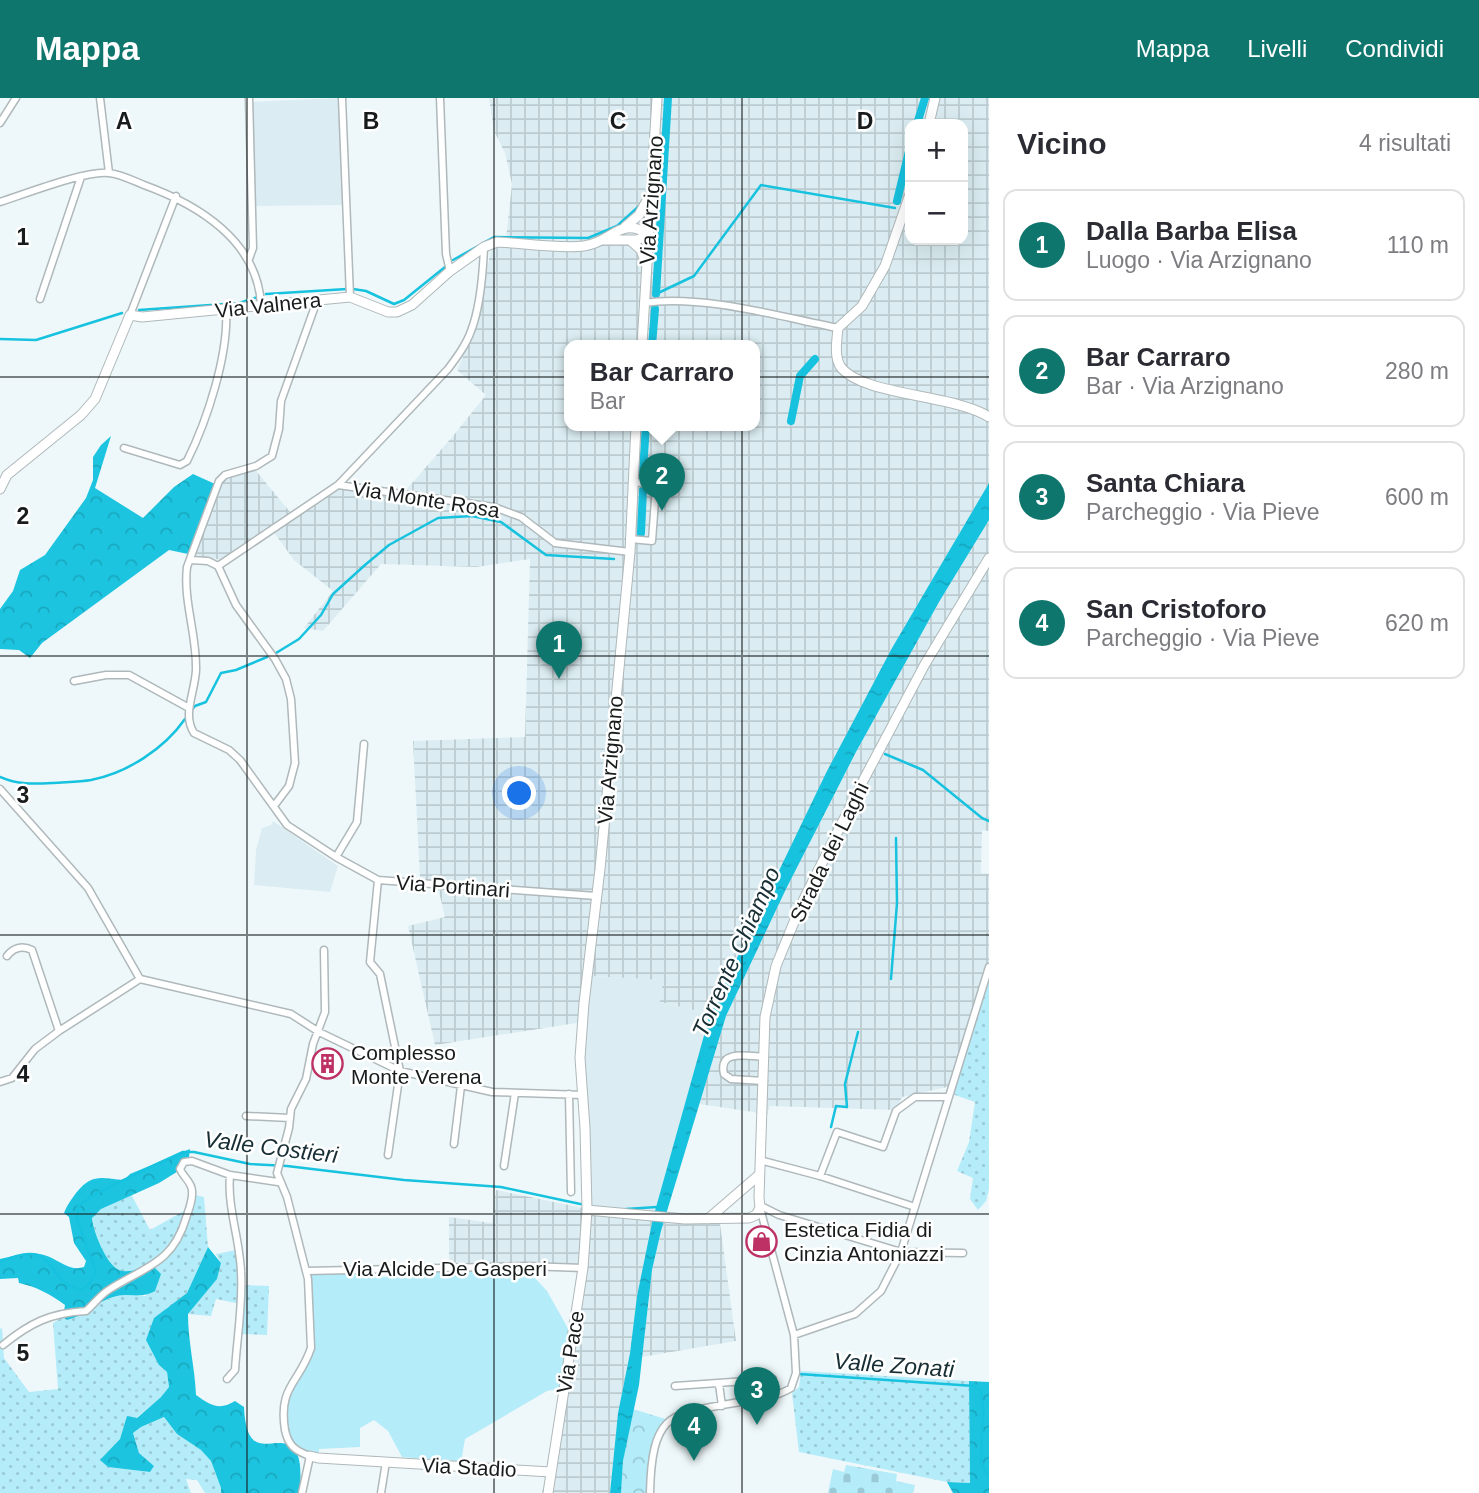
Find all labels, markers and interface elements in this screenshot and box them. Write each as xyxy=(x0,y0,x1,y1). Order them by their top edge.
text: Mappa xyxy=(35,30,140,67)
text: Mappa xyxy=(1136,35,1209,62)
text: Livelli xyxy=(1247,35,1307,62)
text: Condividi xyxy=(1345,35,1444,62)
text: A xyxy=(116,108,132,134)
text: B xyxy=(363,108,379,134)
text: C xyxy=(610,108,626,134)
text: D xyxy=(857,108,873,134)
map controls xyxy=(905,119,968,245)
button: + xyxy=(905,119,968,182)
text: Vicino xyxy=(1017,127,1106,160)
text: 4 risultati xyxy=(1359,130,1451,156)
street label: Via Arzignano xyxy=(635,135,667,265)
button: − xyxy=(905,182,968,245)
text: Dalla Barba Elisa xyxy=(1086,216,1297,246)
text: 1 xyxy=(17,224,30,250)
text: 1 xyxy=(1036,232,1048,258)
text: 110 m xyxy=(1387,232,1449,258)
text: Luogo · Via Arzignano xyxy=(1086,247,1312,273)
street label: Via Valnera xyxy=(214,288,323,322)
popup xyxy=(564,340,760,431)
text: Bar Carraro xyxy=(1086,342,1231,372)
text: Bar Carraro xyxy=(590,357,734,387)
text: 2 xyxy=(1036,358,1048,384)
text: 280 m xyxy=(1385,358,1449,384)
text: Bar · Via Arzignano xyxy=(1086,373,1284,399)
text: Bar xyxy=(590,388,626,414)
pin: 2 xyxy=(639,453,685,511)
text: Santa Chiara xyxy=(1086,468,1245,498)
street label: Via Monte Rosa xyxy=(351,476,502,522)
text: 3 xyxy=(1036,484,1048,510)
text: 600 m xyxy=(1385,484,1449,510)
text: Parcheggio · Via Pieve xyxy=(1086,499,1320,525)
text: 2 xyxy=(17,503,29,529)
text: San Cristoforo xyxy=(1086,594,1267,624)
text: 4 xyxy=(1036,610,1048,636)
text: 620 m xyxy=(1385,610,1449,636)
pin: 1 xyxy=(536,621,582,679)
text: Parcheggio · Via Pieve xyxy=(1086,625,1320,651)
street label: Via Arzignano xyxy=(593,695,627,825)
your location xyxy=(502,776,536,810)
street label: Strada dei Laghi xyxy=(785,778,873,926)
text: 3 xyxy=(17,782,29,808)
water label: Torrente Chiampo xyxy=(687,863,785,1041)
street label: Via Portinari xyxy=(395,871,511,901)
place label: Complesso Monte Verena xyxy=(351,1041,482,1088)
building icon: Complesso Monte Verena xyxy=(311,1047,345,1081)
text: 4 xyxy=(17,1061,30,1087)
water label: Valle Costieri xyxy=(203,1126,340,1168)
place label: Estetica Fidia di Cinzia Antoniazzi xyxy=(784,1218,944,1265)
shop icon: Estetica Fidia di Cinzia Antoniazzi xyxy=(744,1224,778,1258)
street label: Via Alcide De Gasperi xyxy=(343,1257,547,1280)
street label: Via Pace xyxy=(552,1309,588,1395)
text: 5 xyxy=(17,1340,30,1366)
water label: Valle Zonati xyxy=(833,1348,956,1382)
pin: 3 xyxy=(734,1367,780,1425)
pin: 4 xyxy=(671,1403,717,1461)
street label: Via Stadio xyxy=(421,1453,517,1481)

